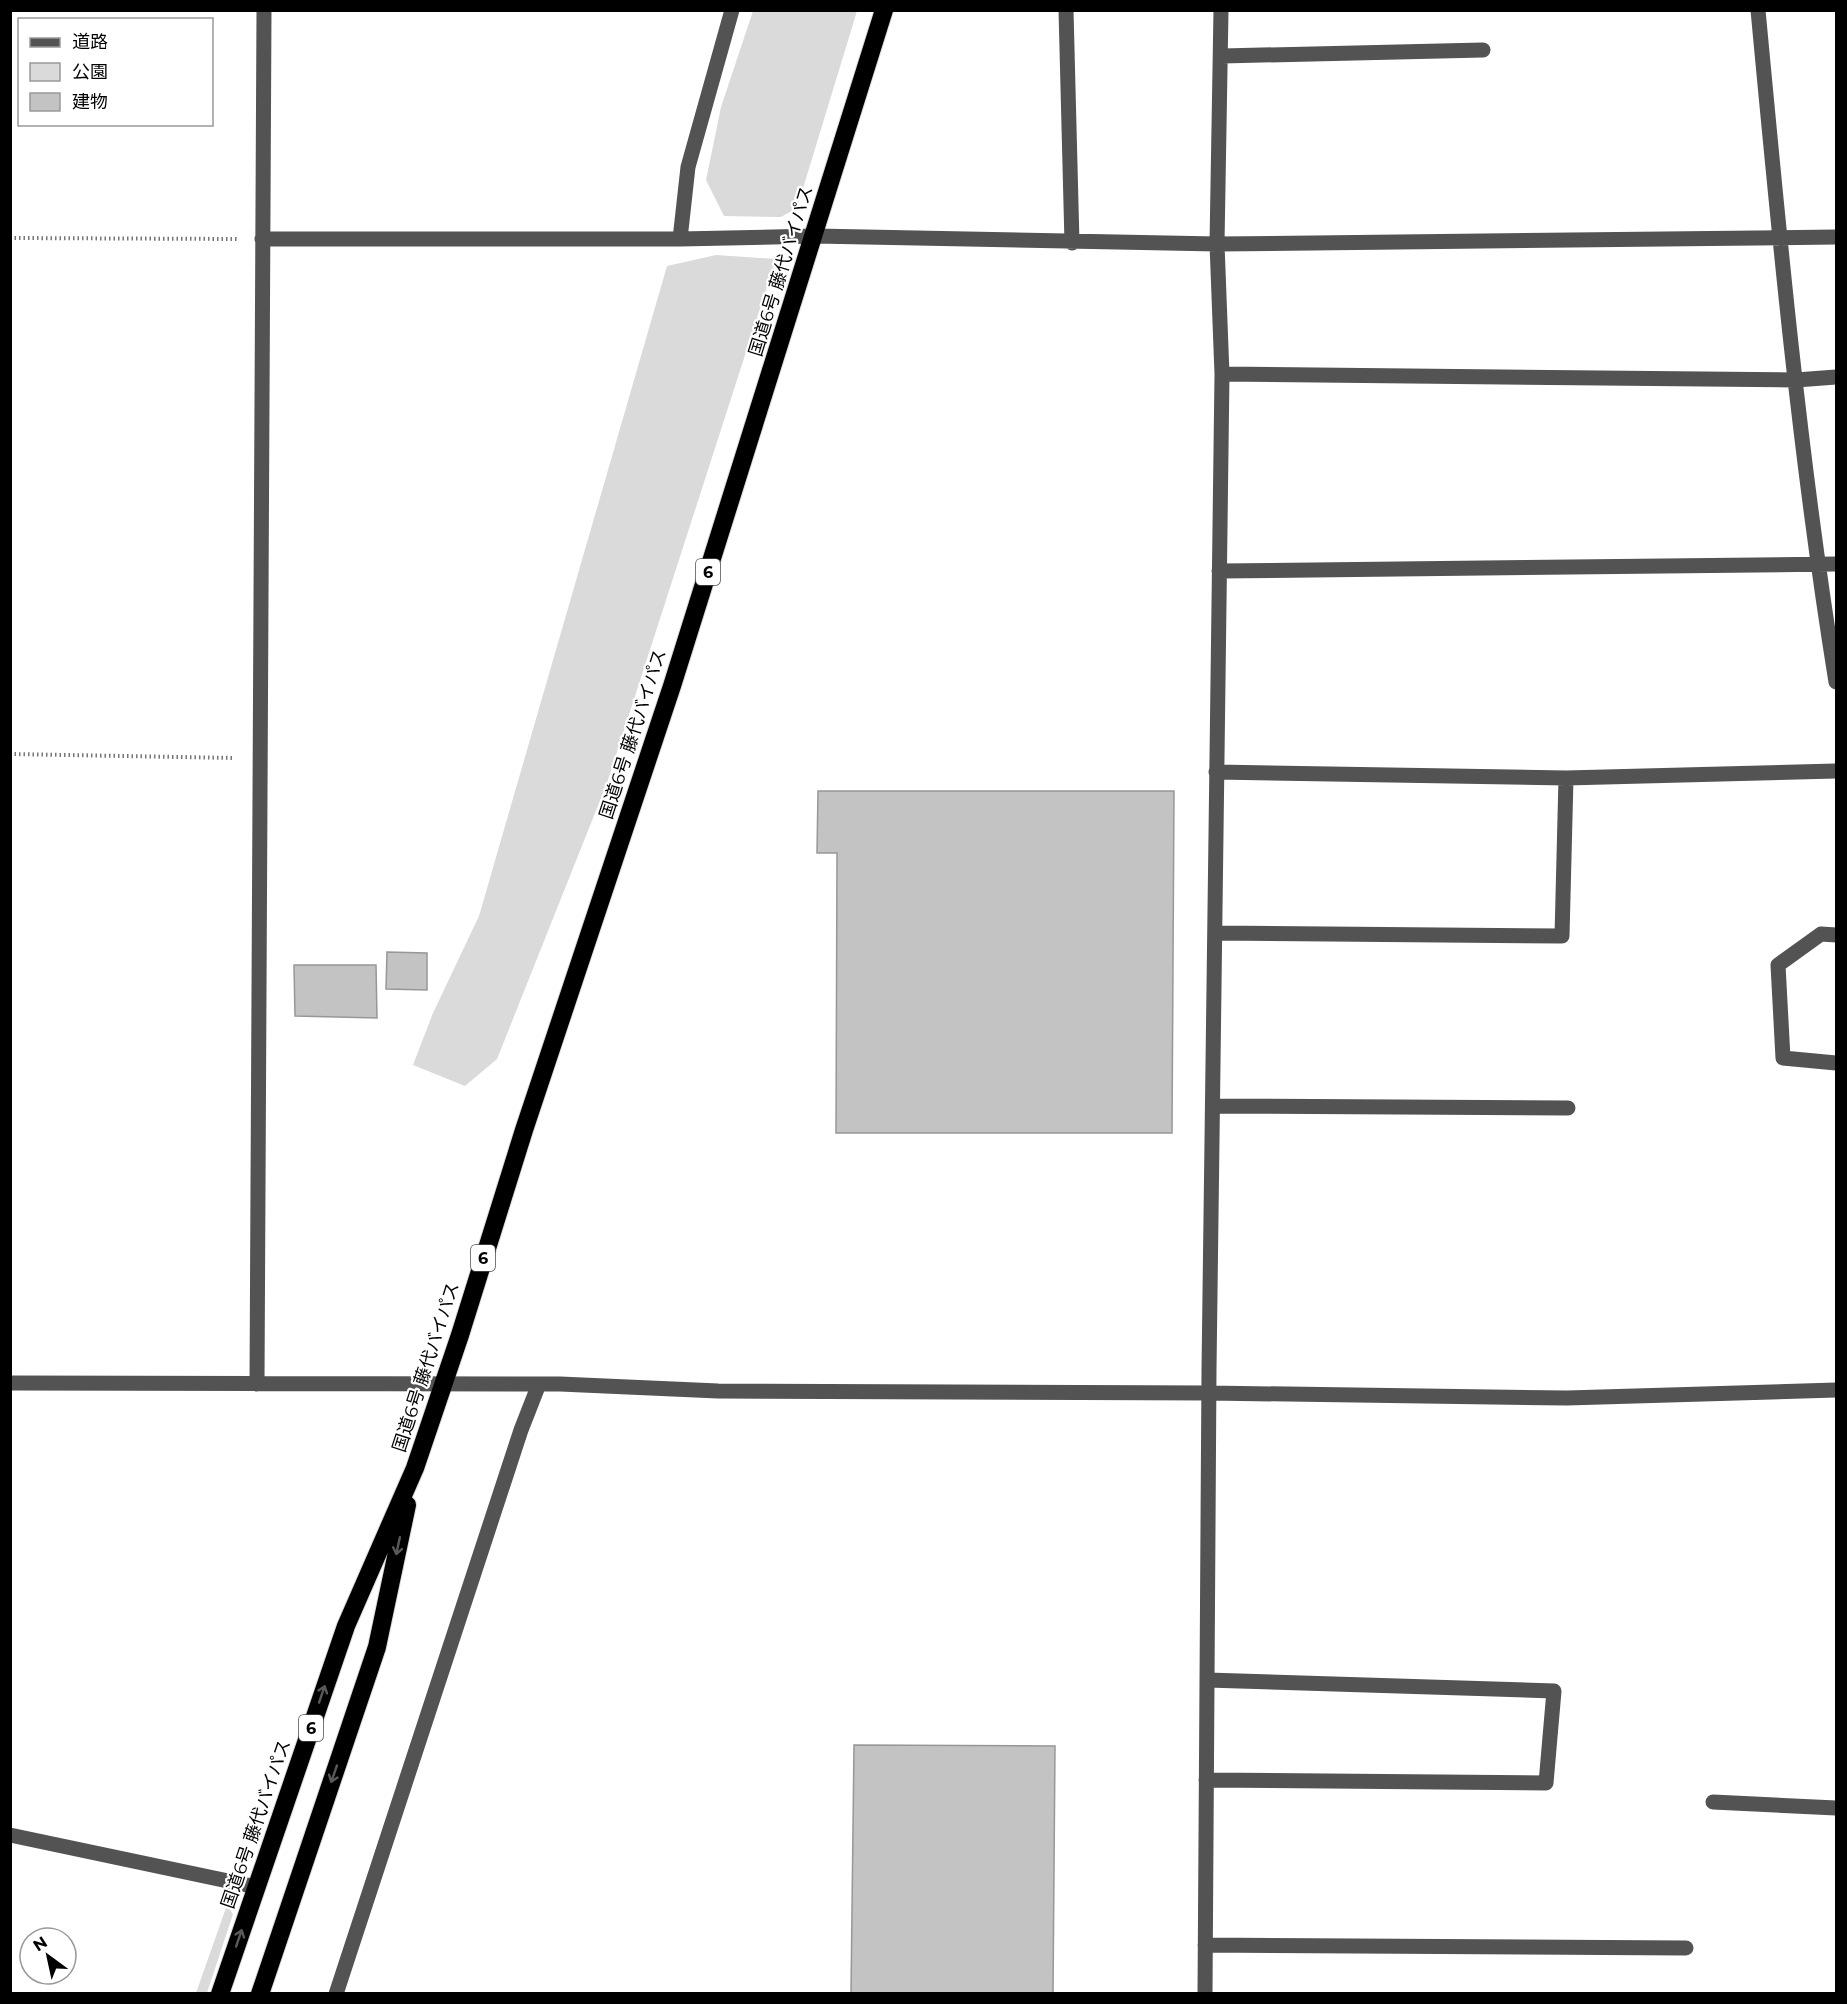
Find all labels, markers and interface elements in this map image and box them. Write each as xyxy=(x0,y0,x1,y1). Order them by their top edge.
legend xyxy=(18,18,213,126)
text: 道路 xyxy=(72,31,108,53)
text: 公園 xyxy=(72,61,108,83)
text: 建物 xyxy=(72,91,108,113)
street label: 国道6号 藤代バイパス xyxy=(745,183,817,359)
road number: 6 xyxy=(696,559,720,585)
street label: 国道6号 藤代バイパス xyxy=(595,646,671,822)
road number: 6 xyxy=(471,1245,495,1271)
street label: 国道6号 藤代バイパス xyxy=(388,1279,464,1455)
one-way arrow xyxy=(392,1536,404,1555)
one-way arrow xyxy=(318,1685,329,1704)
road number: 6 xyxy=(299,1715,323,1741)
street label: 国道6号 藤代バイパス xyxy=(217,1737,295,1911)
one-way arrow xyxy=(328,1764,339,1783)
north arrow xyxy=(18,1926,78,1986)
one-way arrow xyxy=(234,1929,245,1948)
text: N xyxy=(30,1932,51,1955)

